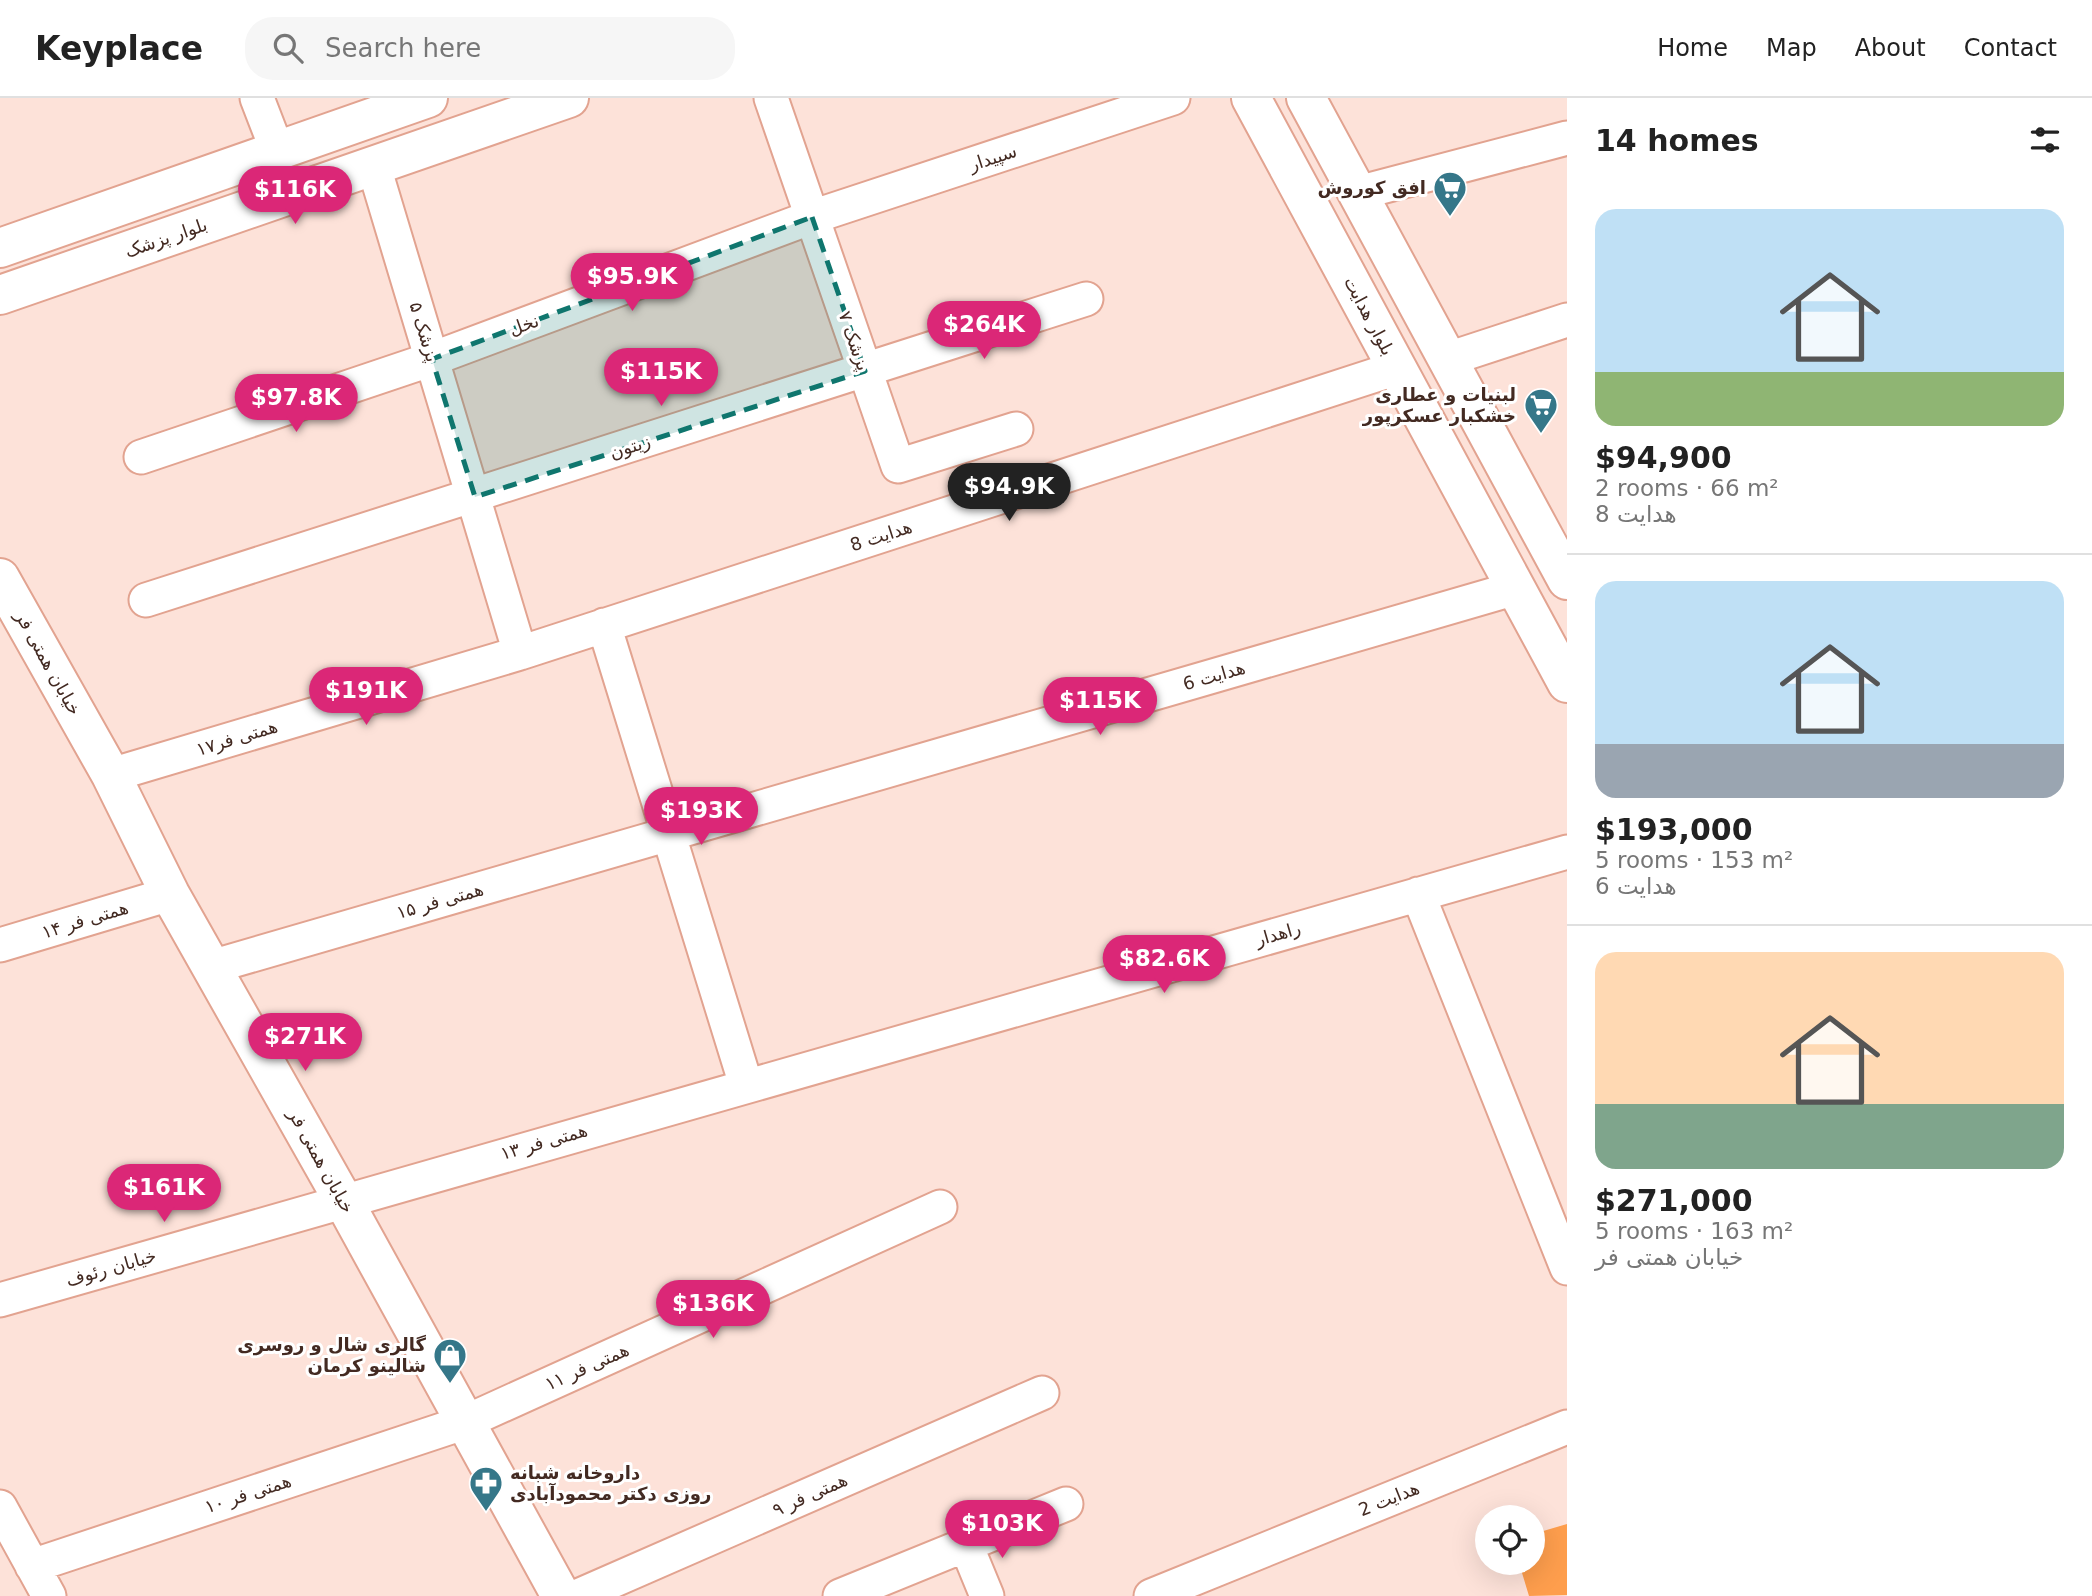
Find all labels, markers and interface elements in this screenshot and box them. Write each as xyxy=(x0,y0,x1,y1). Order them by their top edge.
search box xyxy=(245,17,735,80)
text: Keyplace xyxy=(35,29,203,68)
icon: search xyxy=(269,29,307,67)
text: Search here xyxy=(325,33,481,63)
text: Home xyxy=(1657,34,1728,62)
text: Map xyxy=(1766,34,1817,62)
text: About xyxy=(1855,34,1926,62)
text: Contact xyxy=(1964,34,2057,62)
icon: filters xyxy=(2026,121,2064,159)
text: 14 homes xyxy=(1595,123,1759,158)
street label: سپیدار xyxy=(965,140,1020,176)
pin: $116K xyxy=(246,166,344,226)
supermarket icon: افق کوروش xyxy=(1431,169,1469,218)
text: $116K xyxy=(254,176,336,202)
place label: افق کوروش xyxy=(1317,177,1426,199)
street label: بلوار پزشک xyxy=(122,214,210,262)
pin: $95.9K xyxy=(575,254,689,313)
icon: home xyxy=(1767,254,1893,380)
text: $95.9K xyxy=(587,263,677,289)
street label: بلوار هدایت xyxy=(1339,273,1399,359)
street label: پزشک ۵ xyxy=(404,299,444,365)
pin: $264K xyxy=(935,302,1033,361)
street label: پزشک ۷ xyxy=(834,308,874,374)
street label: نخل xyxy=(506,309,542,340)
text: $264K xyxy=(943,311,1025,337)
pin: $115K xyxy=(612,348,710,408)
text: $115K xyxy=(620,358,702,384)
pin: $97.8K xyxy=(239,374,353,434)
text: $97.8K xyxy=(251,384,341,410)
place label: لبنیات و عطاری خشکبار عسکرپور xyxy=(1362,384,1516,427)
supermarket icon: لبنیات و عطاری خشکبار عسکرپور xyxy=(1522,386,1560,435)
street label: زیتون xyxy=(607,430,653,464)
text: $94,900 xyxy=(1595,440,1732,475)
pin: $94.9K xyxy=(952,464,1066,523)
text: $94.9K xyxy=(964,473,1054,499)
text: 2 rooms · 66 m² xyxy=(1595,475,1779,501)
text: هدایت 8 xyxy=(1595,501,1677,527)
street label: هدایت 8 xyxy=(847,516,914,555)
street label: خیابان همتی فر xyxy=(10,606,86,719)
icon: home xyxy=(1767,626,1893,752)
street label: هدایت 6 xyxy=(1180,657,1247,694)
pin: $191K xyxy=(317,668,415,727)
text: $191K xyxy=(325,677,407,703)
pin: $115K xyxy=(1051,678,1149,737)
text: $115K xyxy=(1059,687,1141,713)
street label: همتی فر۱۷ xyxy=(194,715,280,761)
pin: $193K xyxy=(652,788,750,847)
text: $193K xyxy=(660,797,742,823)
text: $193,000 xyxy=(1595,812,1753,847)
text: 5 rooms · 153 m² xyxy=(1595,847,1793,873)
text: هدایت 6 xyxy=(1595,873,1677,899)
street label: همتی فر ۱۵ xyxy=(394,878,486,924)
street label: همتی فر ۱۴ xyxy=(39,896,131,944)
street label: راهدار xyxy=(1252,917,1303,950)
pin: $82.6K xyxy=(1107,936,1221,995)
text: $82.6K xyxy=(1119,945,1209,971)
icon: home xyxy=(1767,997,1893,1123)
pin: $271K xyxy=(256,1014,354,1073)
text: $271K xyxy=(264,1023,346,1049)
street label: خیابان همتی فر xyxy=(283,1104,359,1217)
street label: همتی فر ۱۳ xyxy=(498,1119,590,1165)
pin: $161K xyxy=(115,1164,213,1224)
text: $161K xyxy=(123,1174,205,1200)
text: $271,000 xyxy=(1595,1183,1753,1218)
text: 5 rooms · 163 m² xyxy=(1595,1218,1793,1244)
text: خیابان همتی فر xyxy=(1595,1244,1743,1270)
street label: خیابان رئوف xyxy=(63,1245,159,1291)
pin: $136K xyxy=(664,1280,762,1340)
text: $136K xyxy=(672,1290,754,1316)
place label: گالری شال و روسری شالینو کرمان xyxy=(237,1334,427,1377)
shop icon: گالری شال و روسری شالینو کرمان xyxy=(431,1336,469,1385)
street label: همتی فر ۱۱ xyxy=(542,1339,632,1395)
place label: داروخانه‌ شبانه روزی دکتر محمودآبادی xyxy=(510,1462,711,1505)
pharmacy icon: داروخانه‌ شبانه روزی دکتر محمودآبادی xyxy=(467,1464,505,1513)
street label: همتی فر ۹ xyxy=(769,1469,851,1521)
street label: همتی فر ۱۰ xyxy=(202,1470,294,1518)
street label: هدایت 2 xyxy=(1355,1477,1422,1520)
pin: $103K xyxy=(953,1500,1051,1560)
map controls xyxy=(1475,1505,1545,1575)
button: locate xyxy=(1475,1505,1545,1575)
text: $103K xyxy=(961,1510,1043,1536)

